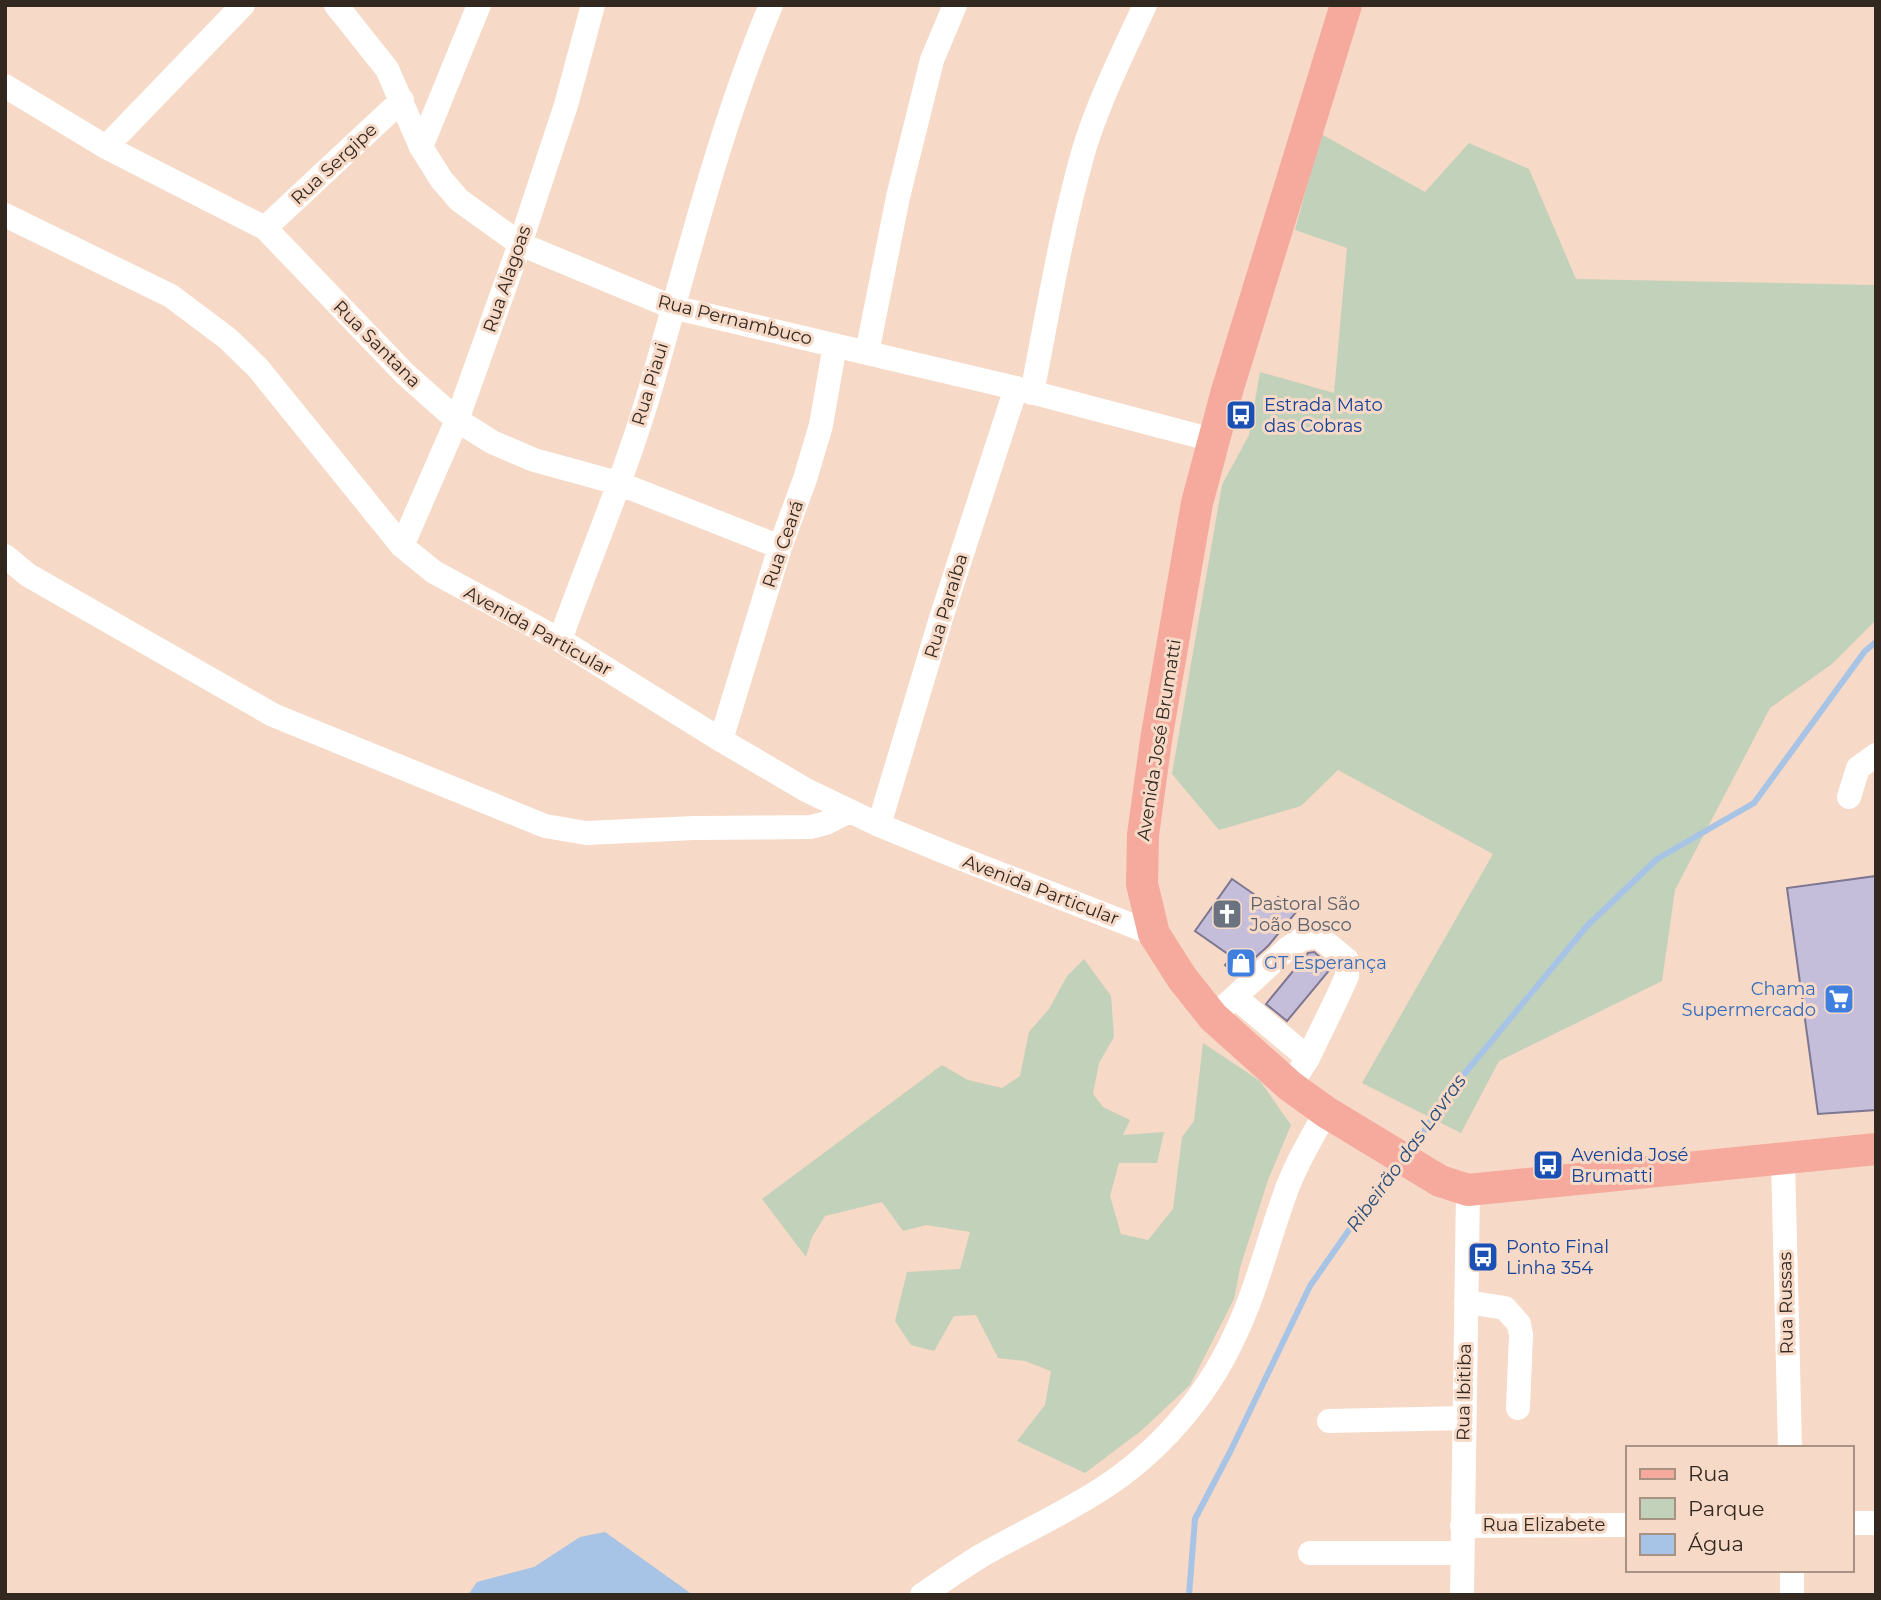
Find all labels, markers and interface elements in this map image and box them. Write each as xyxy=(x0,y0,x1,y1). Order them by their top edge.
street label: Rua Sergipe xyxy=(286,118,382,209)
street label: Rua Alagoas xyxy=(478,222,536,335)
street label: Rua Pernambuco xyxy=(655,290,815,350)
street label: Rua Santana xyxy=(329,296,425,392)
street label: Rua Piaui xyxy=(627,340,673,428)
place label: Estrada Mato das Cobras xyxy=(1264,394,1383,437)
bus stop icon: Estrada Mato das Cobras xyxy=(1224,398,1258,432)
street label: Rua Ceará xyxy=(758,497,808,591)
street label: Rua Paraíba xyxy=(920,551,972,661)
street label: Avenida Particular xyxy=(460,581,616,681)
street label: Avenida José Brumatti xyxy=(1132,638,1186,842)
street label: Avenida Particular xyxy=(960,850,1122,930)
place label: Pastoral São João Bosco xyxy=(1249,893,1360,936)
church icon: Pastoral São João Bosco xyxy=(1210,897,1244,931)
shop icon: GT Esperança xyxy=(1224,946,1258,980)
place label: GT Esperança xyxy=(1264,952,1387,974)
place label: Chama Supermercado xyxy=(1681,978,1816,1021)
supermarket icon: Chama Supermercado xyxy=(1822,982,1856,1016)
water label: Ribeirão das Lavras xyxy=(1341,1070,1471,1236)
place label: Avenida José Brumatti xyxy=(1571,1144,1688,1187)
bus stop icon: Avenida José Brumatti xyxy=(1531,1148,1565,1182)
place label: Ponto Final Linha 354 xyxy=(1506,1236,1609,1279)
bus stop icon: Ponto Final Linha 354 xyxy=(1466,1240,1500,1274)
street label: Rua Russas xyxy=(1774,1251,1798,1354)
street label: Rua Ibitiba xyxy=(1452,1343,1476,1441)
legend xyxy=(1626,1446,1853,1572)
text: Rua xyxy=(1688,1461,1730,1486)
text: Parque xyxy=(1688,1496,1764,1521)
street label: Rua Elizabete xyxy=(1483,1514,1606,1536)
text: Água xyxy=(1688,1531,1744,1556)

